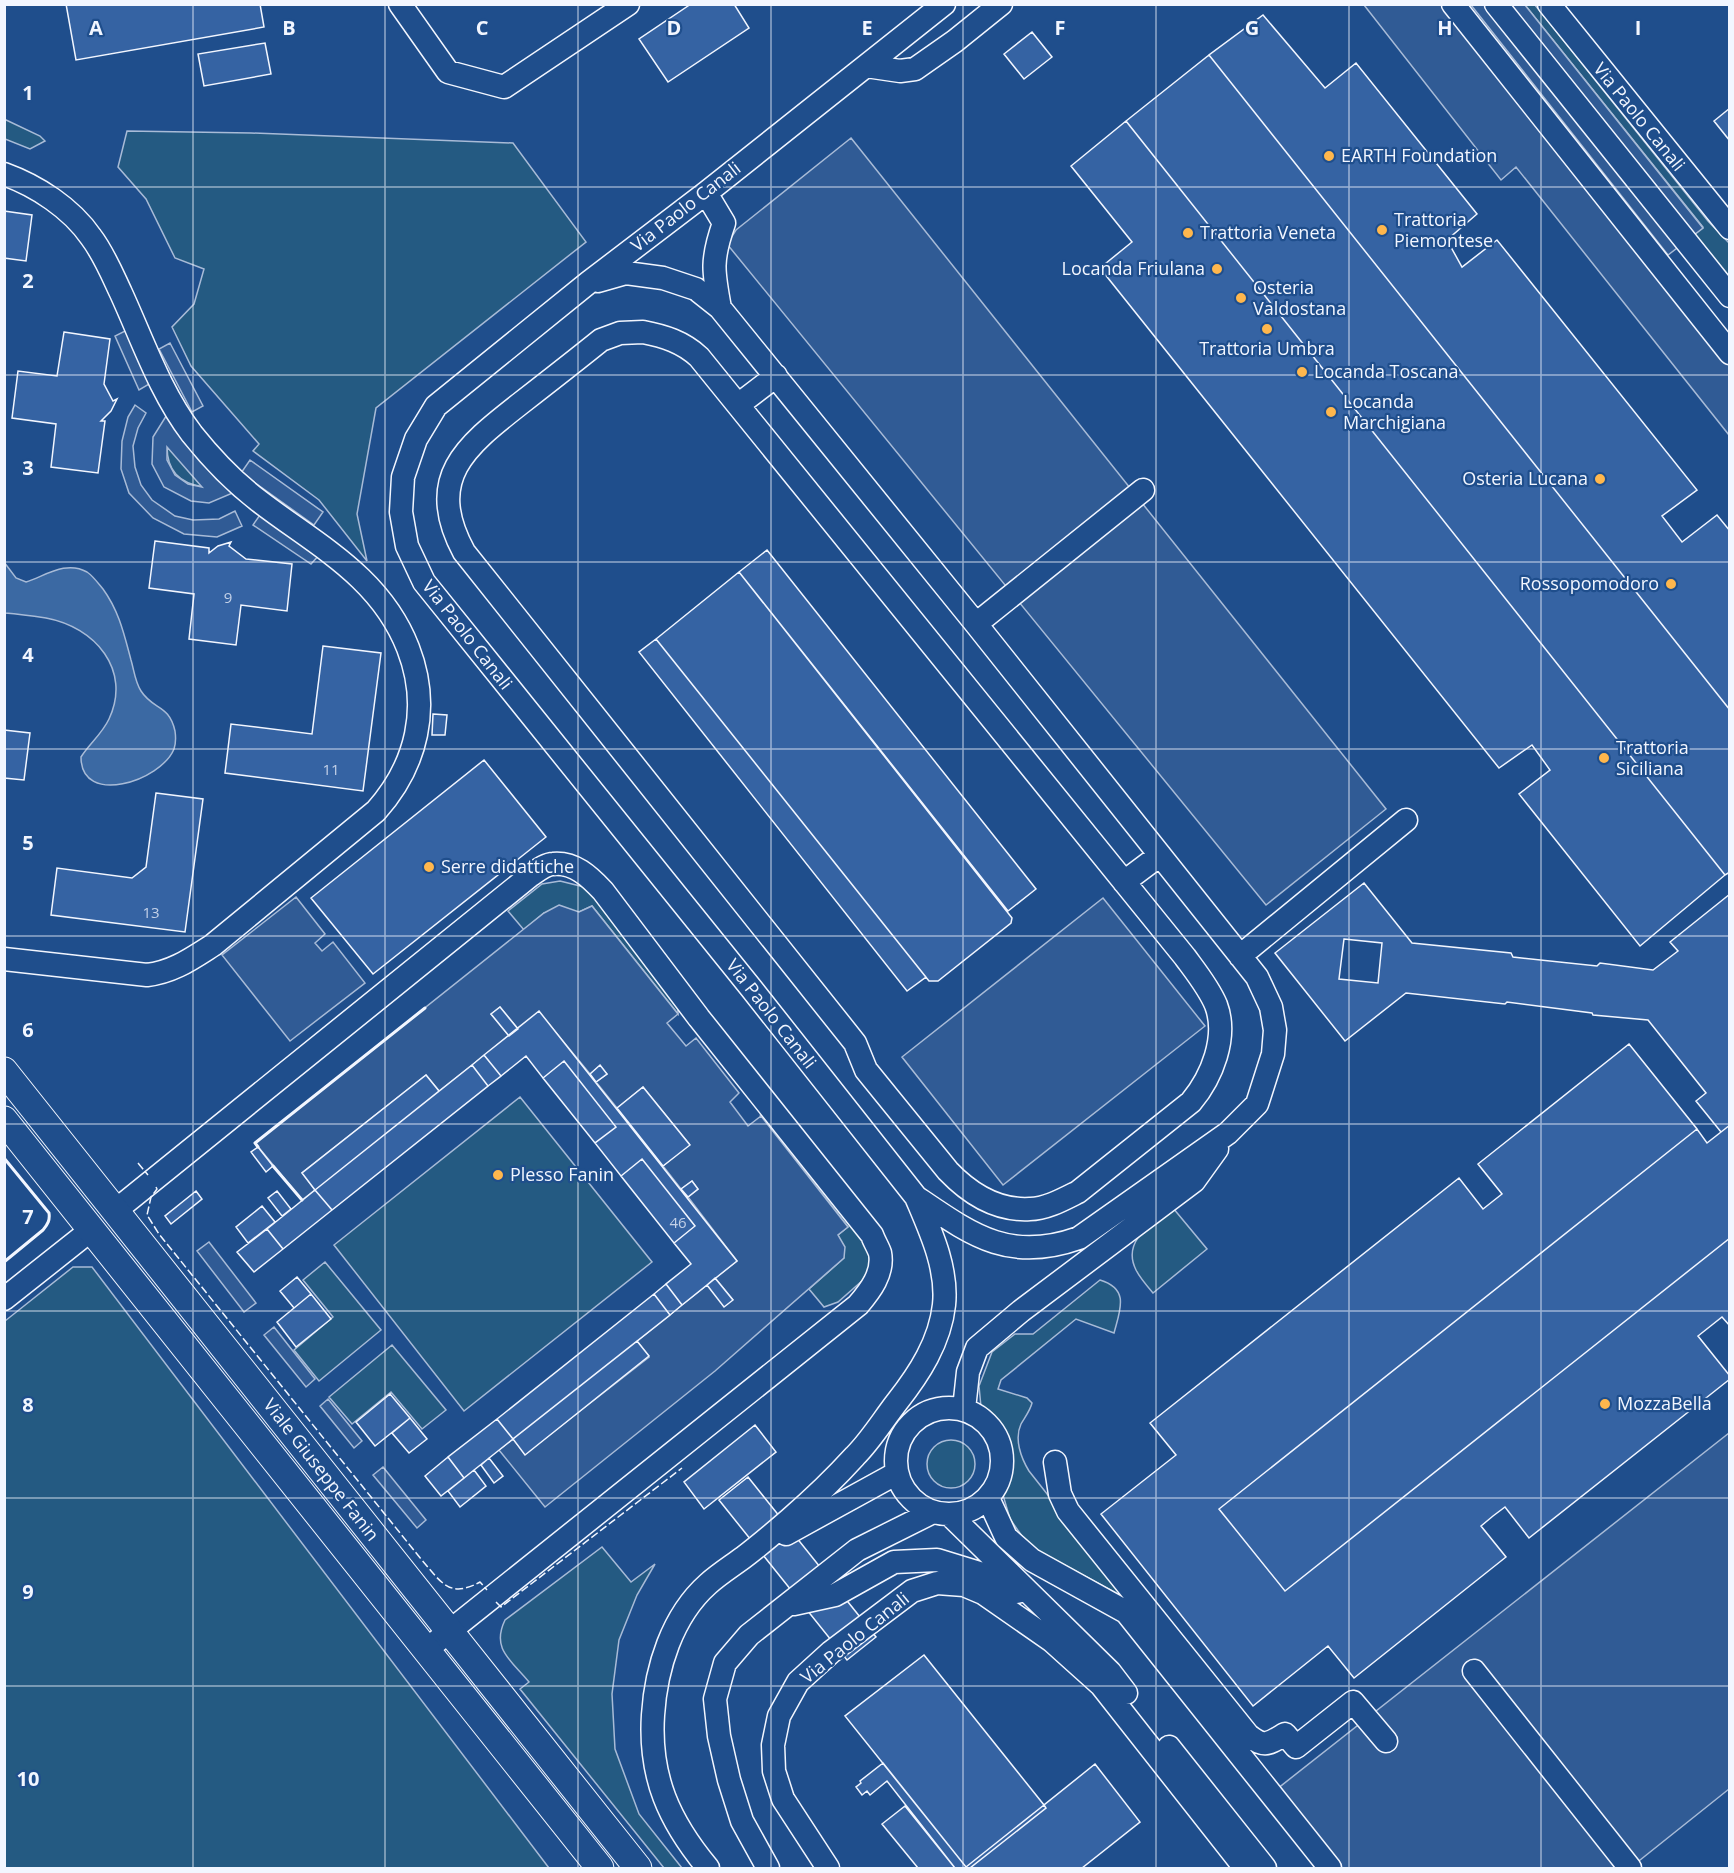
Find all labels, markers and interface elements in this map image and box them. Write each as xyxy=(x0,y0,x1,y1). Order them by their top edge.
text: A xyxy=(89,14,103,41)
text: B xyxy=(282,14,296,41)
text: C xyxy=(476,14,489,41)
text: D xyxy=(667,14,681,41)
text: E xyxy=(861,14,873,41)
text: F xyxy=(1055,14,1065,41)
text: G xyxy=(1245,14,1259,41)
text: H xyxy=(1437,14,1453,41)
text: I xyxy=(1635,14,1641,41)
street label: Via Paolo Canali xyxy=(1589,57,1691,176)
text: 1 xyxy=(22,79,34,106)
place label: EARTH Foundation xyxy=(1341,143,1497,167)
marker: EARTH Foundation xyxy=(1322,149,1336,163)
street label: Via Paolo Canali xyxy=(626,156,745,257)
place label: Trattoria Piemontese xyxy=(1394,207,1493,252)
place label: Trattoria Veneta xyxy=(1200,220,1336,244)
marker: Trattoria Piemontese xyxy=(1375,223,1389,237)
marker: Trattoria Veneta xyxy=(1181,226,1195,240)
place label: Locanda Friulana xyxy=(1062,256,1205,280)
marker: Locanda Friulana xyxy=(1210,262,1224,276)
text: 2 xyxy=(22,267,34,294)
place label: Osteria Valdostana xyxy=(1253,275,1346,320)
marker: Osteria Valdostana xyxy=(1234,291,1248,305)
marker: Trattoria Umbra xyxy=(1260,322,1274,336)
place label: Trattoria Umbra xyxy=(1199,336,1335,360)
place label: Locanda Toscana xyxy=(1314,359,1459,383)
marker: Locanda Toscana xyxy=(1295,365,1309,379)
place label: Locanda Marchigiana xyxy=(1343,389,1446,434)
marker: Locanda Marchigiana xyxy=(1324,405,1338,419)
text: 3 xyxy=(22,454,34,481)
place label: Osteria Lucana xyxy=(1462,466,1588,490)
marker: Osteria Lucana xyxy=(1593,472,1607,486)
place label: Rossopomodoro xyxy=(1520,571,1659,595)
street label: Via Paolo Canali xyxy=(417,575,518,694)
marker: Rossopomodoro xyxy=(1664,577,1678,591)
house number: 9 xyxy=(224,587,232,607)
text: 4 xyxy=(22,641,34,668)
place label: Trattoria Siciliana xyxy=(1616,735,1689,780)
marker: Trattoria Siciliana xyxy=(1597,751,1611,765)
house number: 11 xyxy=(322,759,340,779)
text: 5 xyxy=(22,829,34,856)
place label: Serre didattiche xyxy=(441,854,574,878)
marker: Serre didattiche xyxy=(422,860,436,874)
house number: 13 xyxy=(142,902,160,922)
street label: Via Paolo Canali xyxy=(721,954,822,1073)
text: 6 xyxy=(22,1016,34,1043)
place label: Plesso Fanin xyxy=(510,1162,614,1186)
marker: Plesso Fanin xyxy=(491,1168,505,1182)
text: 7 xyxy=(22,1203,34,1230)
house number: 46 xyxy=(669,1212,687,1232)
text: 8 xyxy=(22,1391,34,1418)
place label: MozzaBella xyxy=(1617,1391,1712,1415)
street label: Viale Giuseppe Fanin xyxy=(259,1393,385,1546)
marker: MozzaBella xyxy=(1598,1397,1612,1411)
text: 9 xyxy=(22,1578,34,1605)
street label: Via Paolo Canali xyxy=(795,1586,914,1688)
text: 10 xyxy=(17,1765,39,1792)

